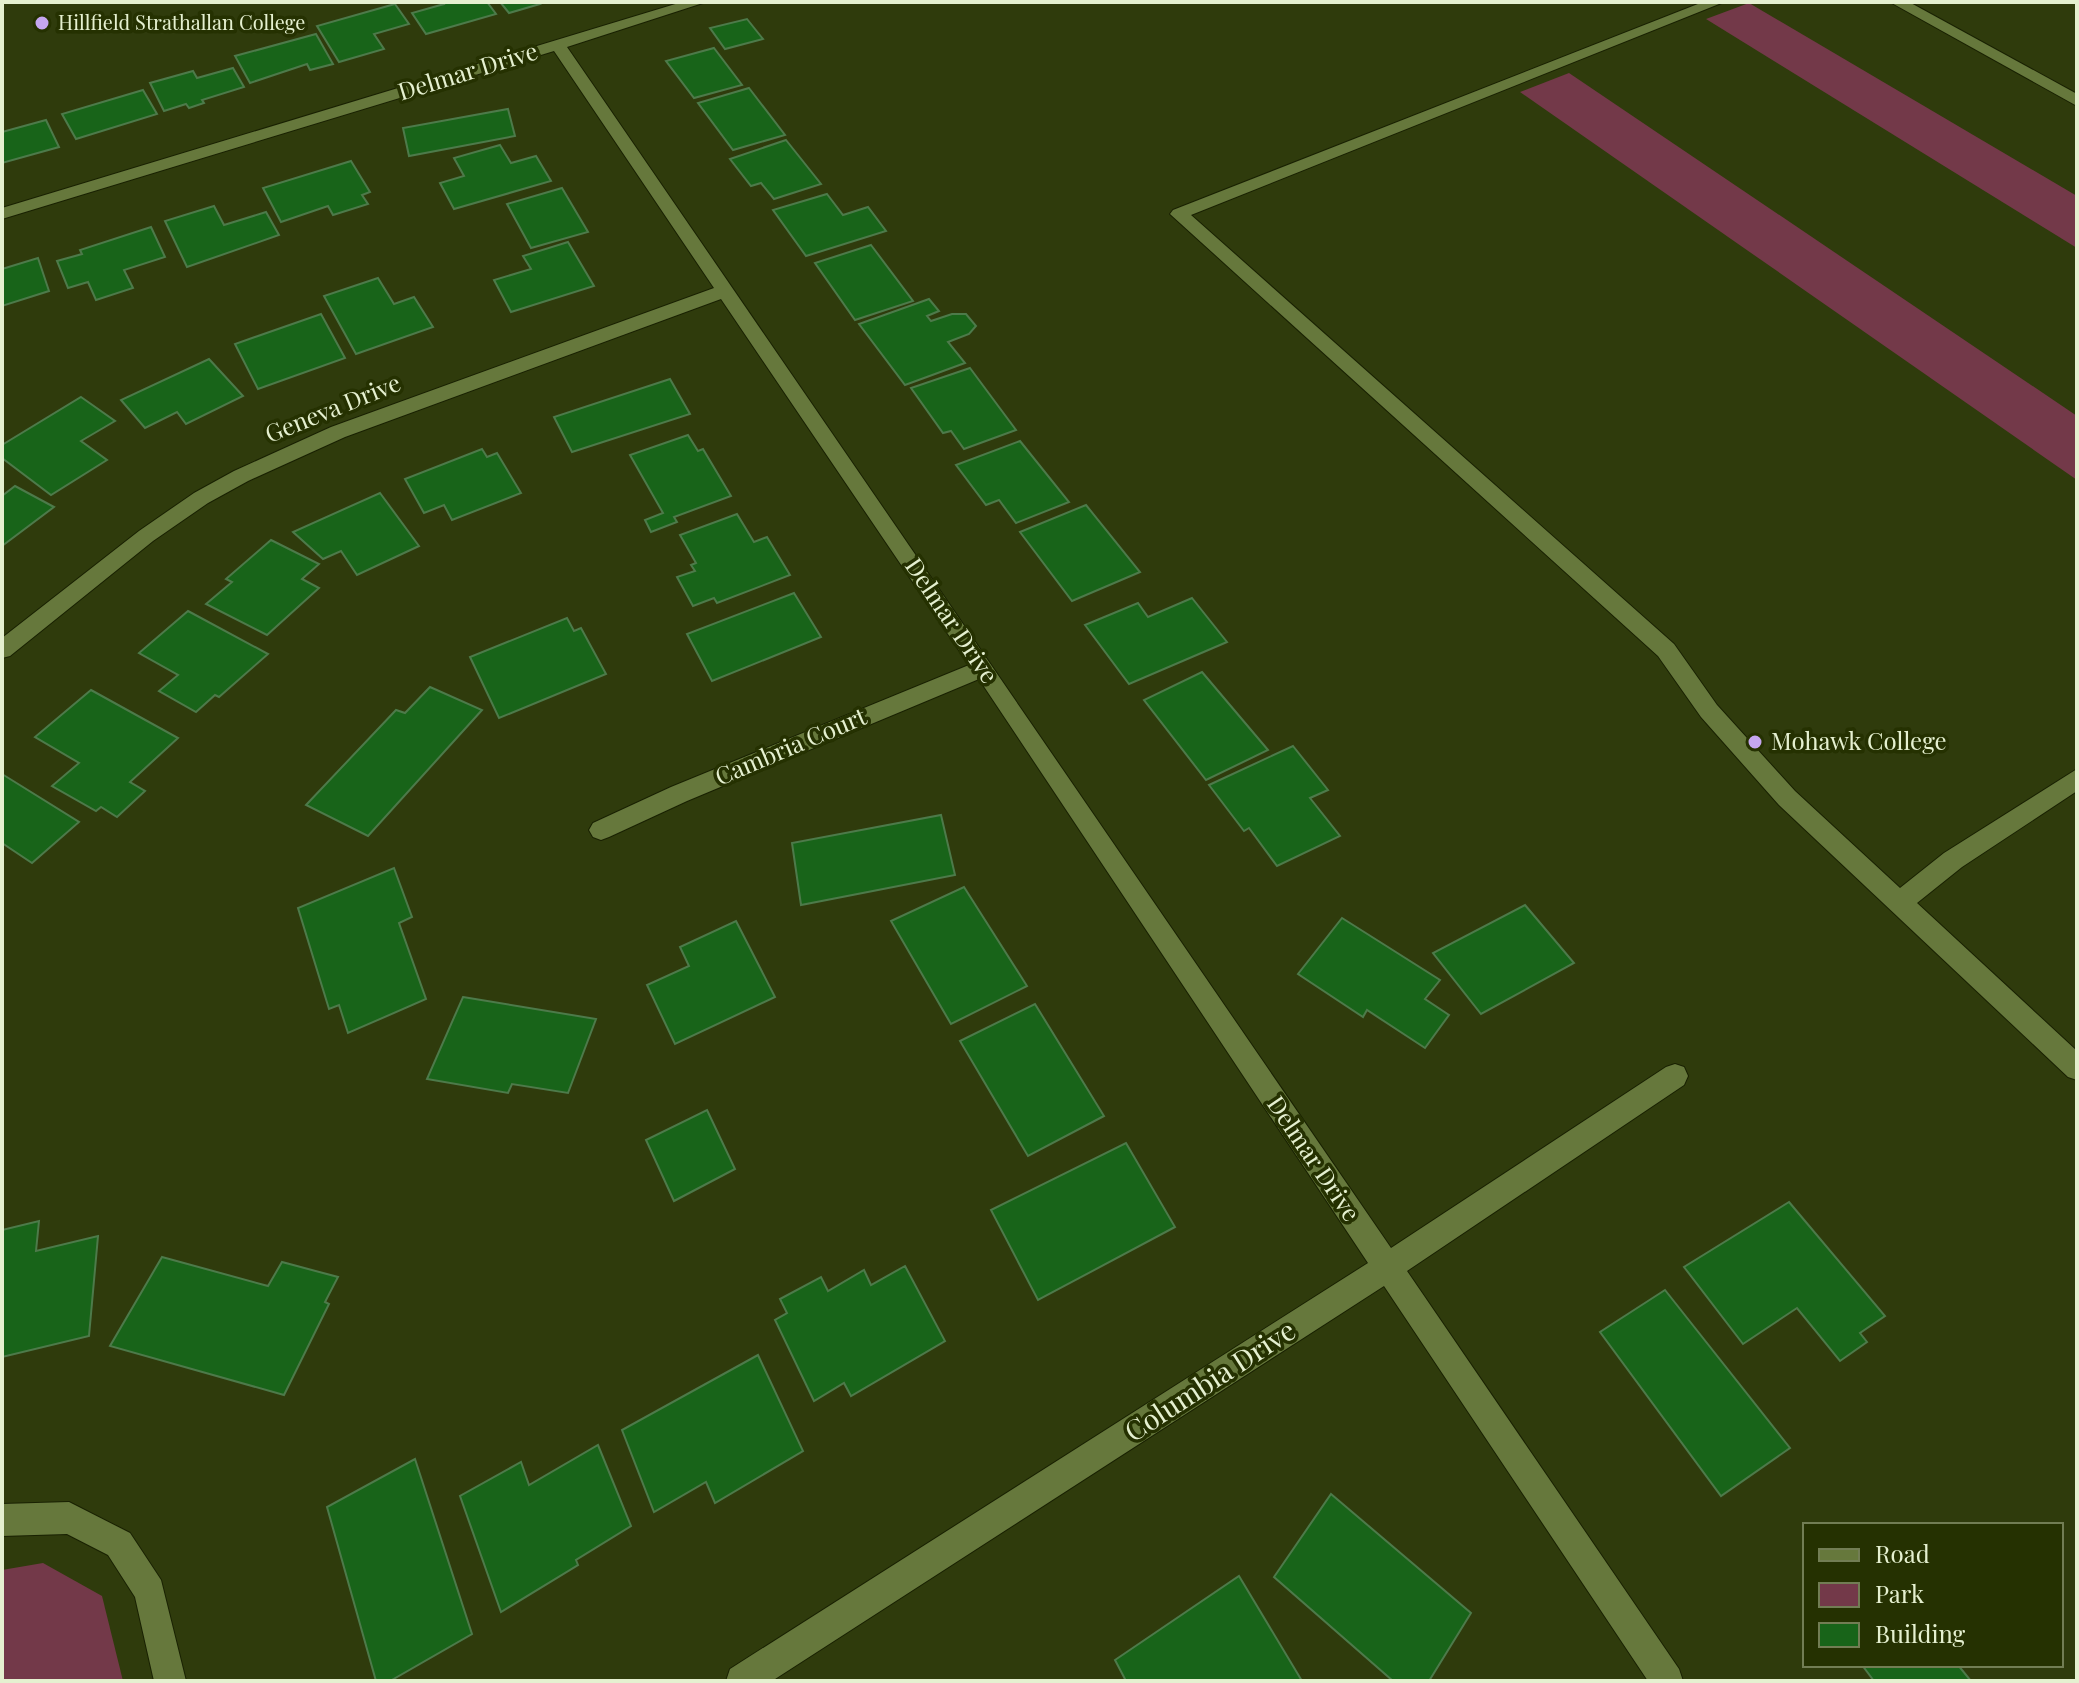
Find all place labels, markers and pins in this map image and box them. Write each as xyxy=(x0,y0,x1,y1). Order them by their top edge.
place label: Hillfield Strathallan College xyxy=(58,8,305,35)
marker: Hillfield Strathallan College xyxy=(33,14,51,32)
place label: Mohawk College xyxy=(1771,724,1947,756)
marker: Mohawk College xyxy=(1746,733,1764,751)

